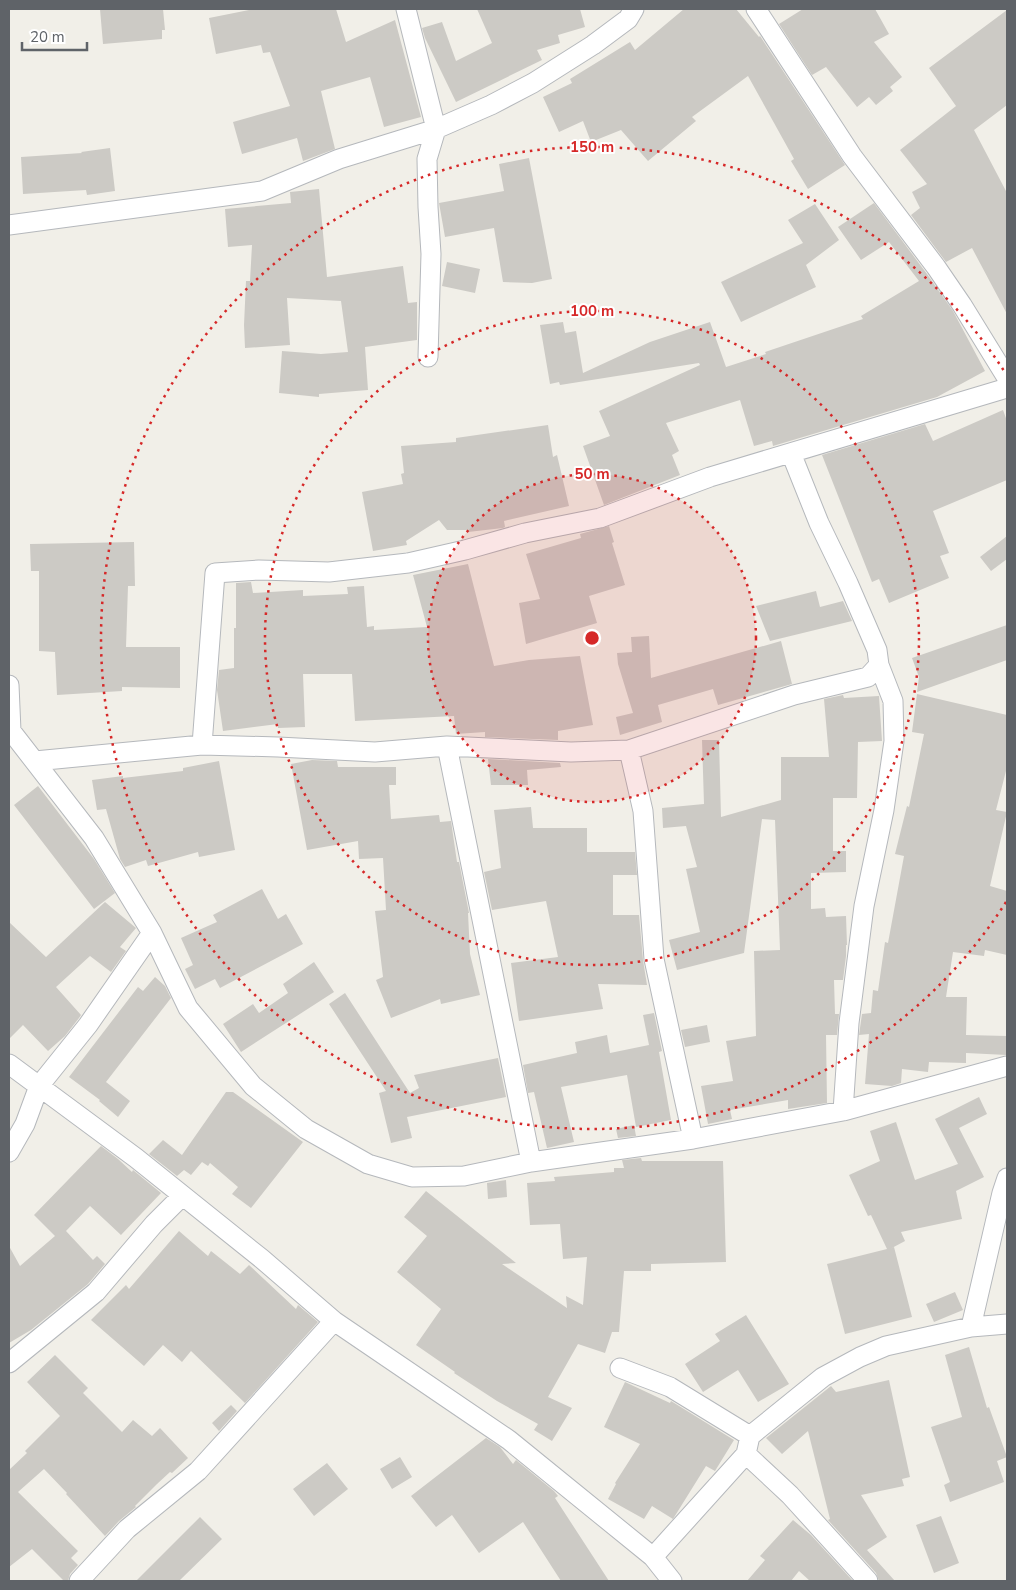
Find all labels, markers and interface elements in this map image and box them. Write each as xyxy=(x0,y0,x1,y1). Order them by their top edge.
scale bar xyxy=(22,20,88,52)
text: 20 m xyxy=(30,27,65,47)
text: 150 m xyxy=(570,137,614,157)
text: 100 m xyxy=(570,301,614,321)
text: 50 m xyxy=(574,464,610,484)
centre of rings xyxy=(583,629,601,647)

